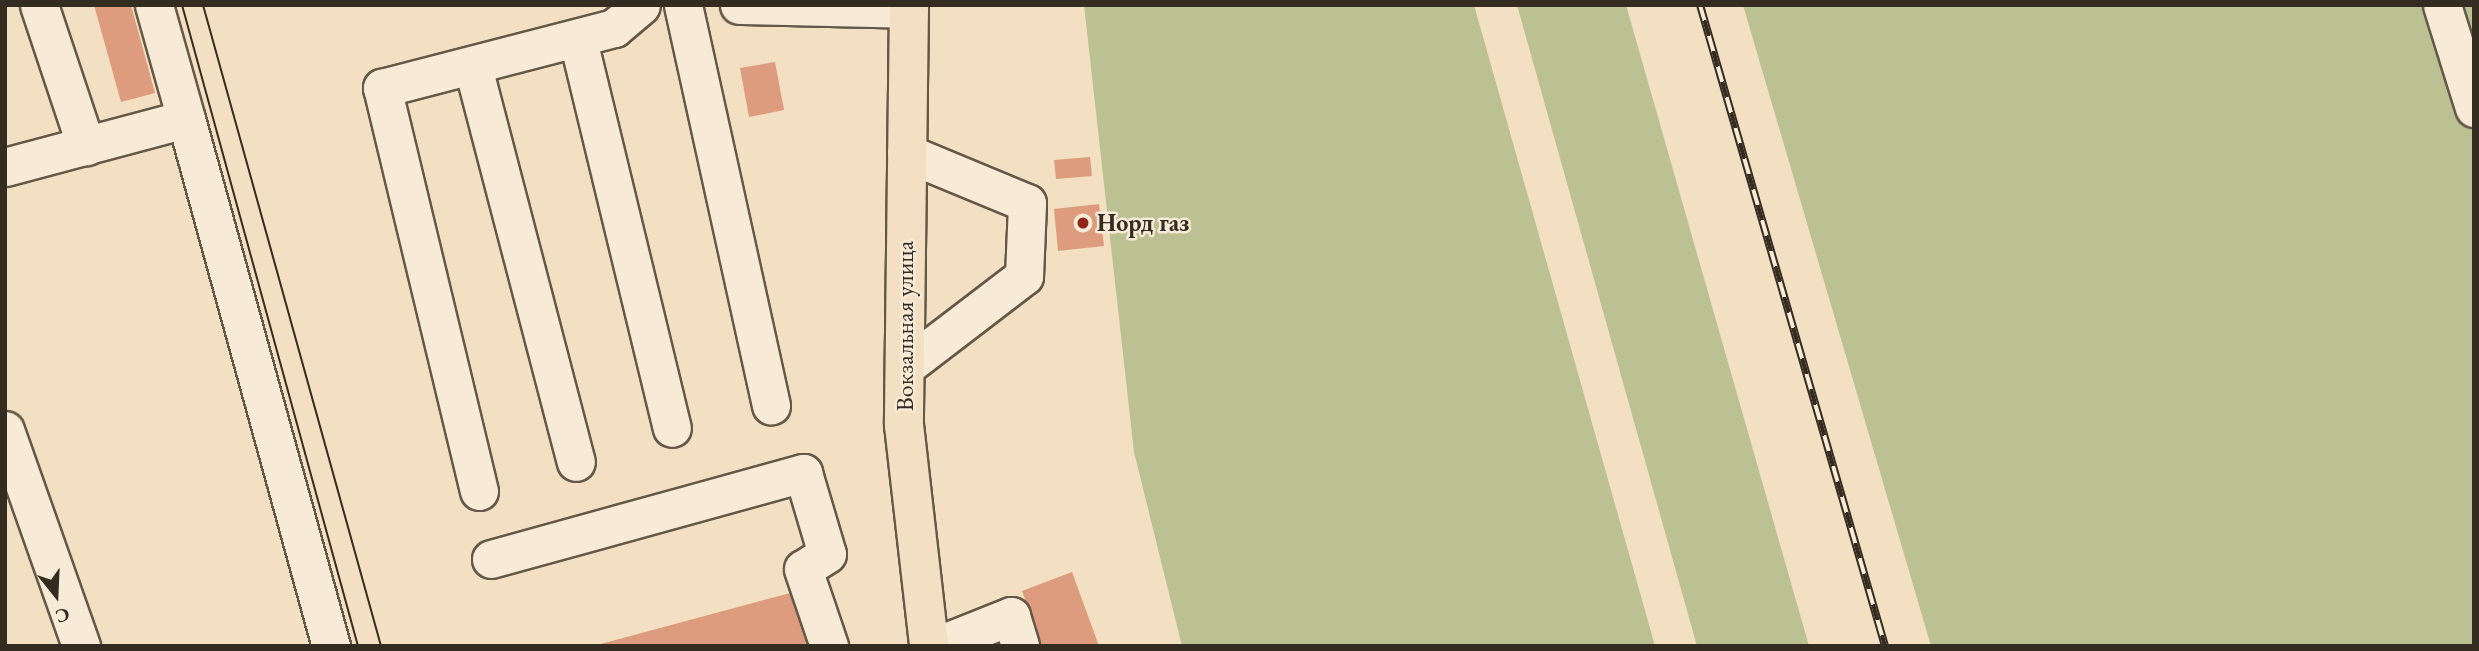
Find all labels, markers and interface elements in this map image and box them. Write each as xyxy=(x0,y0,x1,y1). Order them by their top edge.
place label: Норд газ xyxy=(1097,209,1189,237)
marker: Норд газ xyxy=(1075,215,1091,231)
street label: Вокзальная улица xyxy=(891,241,919,411)
north arrow xyxy=(21,560,91,630)
text: С xyxy=(52,601,73,629)

